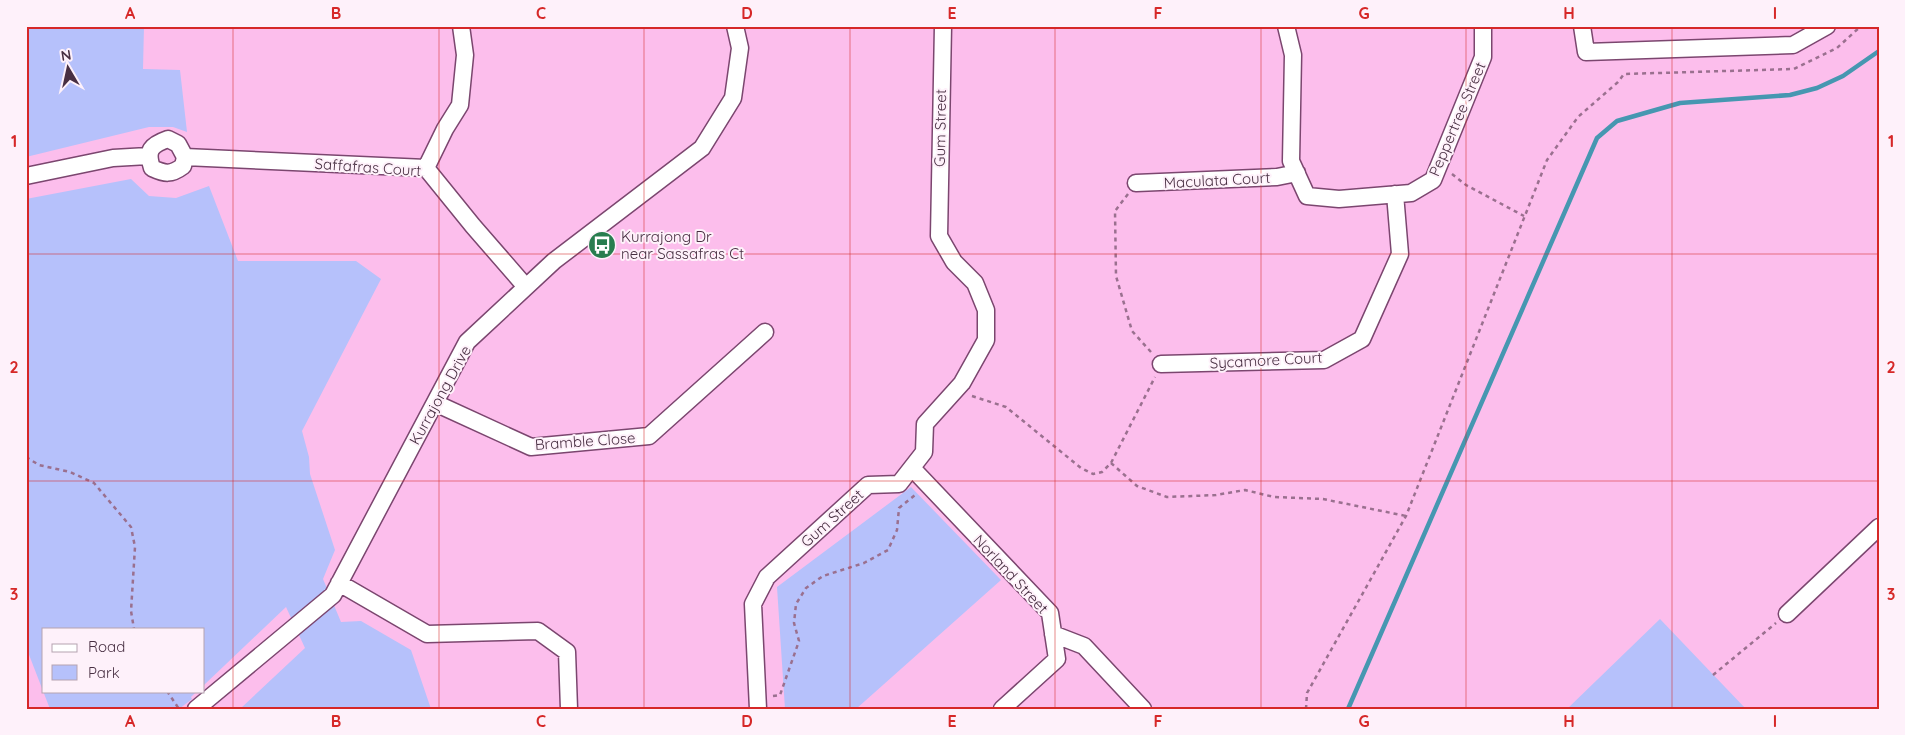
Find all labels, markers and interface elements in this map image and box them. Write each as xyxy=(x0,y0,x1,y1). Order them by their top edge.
text: A xyxy=(125,3,136,23)
text: B xyxy=(331,3,341,23)
text: C xyxy=(536,3,546,23)
text: D xyxy=(741,3,753,23)
text: E xyxy=(947,3,957,23)
text: F xyxy=(1154,3,1163,23)
text: G xyxy=(1358,3,1370,23)
text: H xyxy=(1563,3,1575,23)
text: I xyxy=(1773,3,1777,23)
north arrow xyxy=(42,42,92,92)
text: N xyxy=(59,45,72,65)
street label: Peppertree Street xyxy=(1424,59,1490,179)
street label: Gum Street xyxy=(930,89,950,167)
text: 1 xyxy=(11,131,17,151)
text: 1 xyxy=(1888,131,1894,151)
street label: Saffafras Court xyxy=(314,154,422,180)
street label: Maculata Court xyxy=(1163,168,1271,192)
place label: Kurrajong Dr near Sassafras Ct xyxy=(621,227,744,263)
bus stop icon: Kurrajong Dr near Sassafras Ct xyxy=(587,230,617,260)
street label: Kurrajong Drive xyxy=(405,342,475,448)
street label: Sycamore Court xyxy=(1209,348,1323,372)
text: 2 xyxy=(9,357,19,377)
text: 2 xyxy=(1886,357,1896,377)
street label: Bramble Close xyxy=(534,428,636,454)
street label: Gum Street xyxy=(797,485,867,551)
street label: Norland Street xyxy=(970,531,1052,617)
text: 3 xyxy=(10,584,18,604)
text: 3 xyxy=(1887,584,1895,604)
legend xyxy=(42,628,205,692)
text: Road xyxy=(88,637,125,656)
text: Park xyxy=(88,663,120,682)
text: A xyxy=(125,711,136,731)
text: B xyxy=(331,711,341,731)
text: C xyxy=(536,711,546,731)
text: D xyxy=(741,711,753,731)
text: E xyxy=(947,711,957,731)
text: F xyxy=(1154,711,1163,731)
text: G xyxy=(1358,711,1370,731)
text: H xyxy=(1563,711,1575,731)
text: I xyxy=(1773,711,1777,731)

